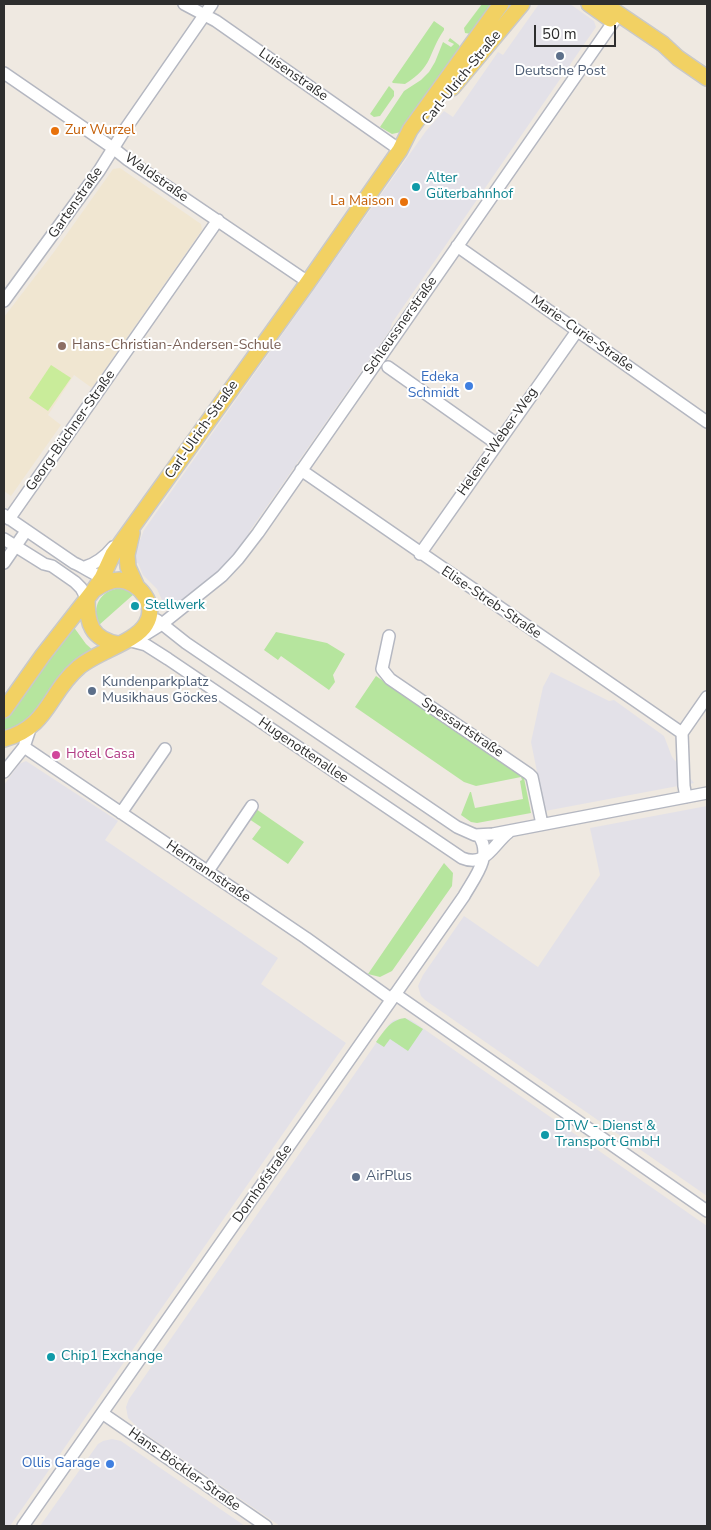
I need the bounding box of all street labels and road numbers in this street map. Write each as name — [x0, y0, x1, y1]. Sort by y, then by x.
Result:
street label: Carl-Ulrich-Straße — [419, 28, 505, 128]
street label: Luisenstraße — [255, 45, 331, 105]
street label: Waldstraße — [121, 150, 191, 206]
street label: Gartenstraße — [45, 164, 107, 242]
street label: Schleussnerstraße — [361, 274, 441, 378]
street label: Marie-Curie-Straße — [527, 292, 637, 376]
street label: Georg-Büchner-Straße — [23, 367, 119, 495]
street label: Carl-Ulrich-Straße — [162, 378, 242, 482]
street label: Helene-Weber-Weg — [454, 385, 542, 499]
street label: Elise-Streb-Straße — [438, 563, 544, 643]
street label: Spessartstraße — [418, 694, 506, 762]
street label: Hugenottenallee — [255, 715, 351, 787]
street label: Hermannstraße — [163, 838, 253, 906]
street label: Dornhofstraße — [230, 1142, 296, 1226]
street label: Hans-Böckler-Straße — [125, 1425, 243, 1515]

